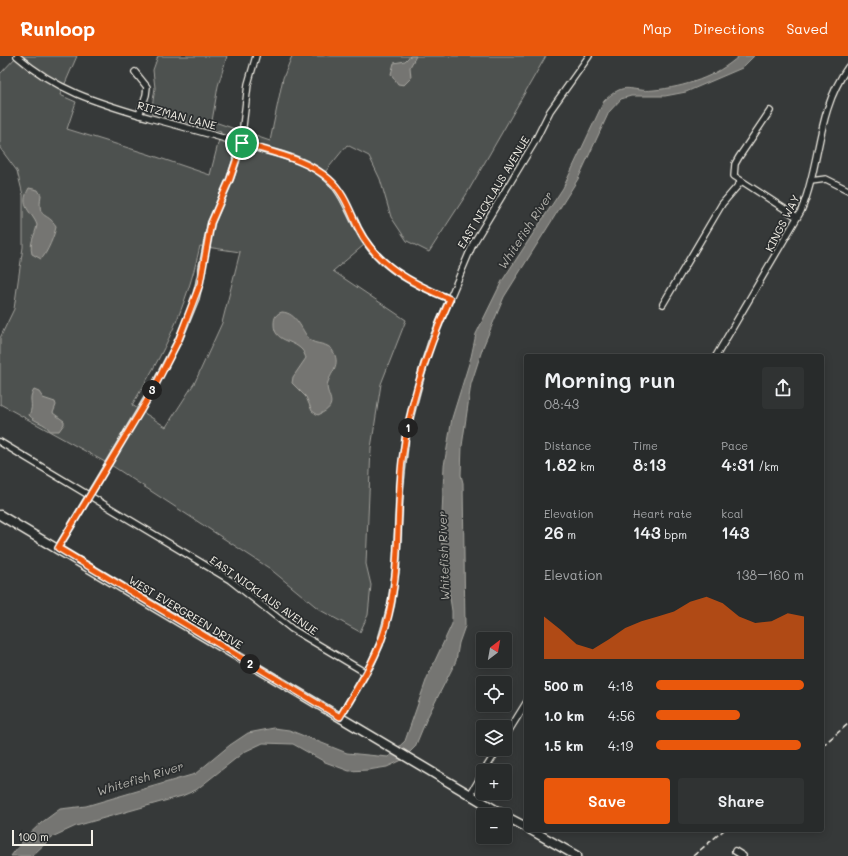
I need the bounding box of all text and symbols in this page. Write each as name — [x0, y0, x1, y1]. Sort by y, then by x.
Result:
text: Runloop — [20, 16, 95, 41]
text: Map — [643, 19, 671, 38]
text: Directions — [693, 19, 764, 38]
text: Saved — [786, 19, 828, 38]
street label: RITZMAN LANE — [136, 97, 218, 133]
pin — [225, 126, 259, 160]
icon: arrive — [231, 132, 253, 154]
street label: EAST NICKLAUS AVENUE — [453, 133, 533, 251]
water label: Whitefish River — [494, 188, 556, 272]
street label: KINGS WAY — [761, 192, 803, 254]
text: Morning run — [544, 365, 675, 394]
button: share — [762, 367, 804, 409]
pin: 3 — [142, 380, 162, 400]
text: 3 — [149, 382, 155, 397]
text: 08:43 — [544, 395, 579, 412]
pin: 1 — [398, 418, 418, 438]
text: 1 — [406, 420, 410, 435]
text: Distance — [544, 438, 591, 453]
text: Time — [633, 438, 658, 453]
text: Pace — [721, 438, 748, 453]
text: 1.82 — [544, 453, 577, 475]
text: 8:13 — [633, 453, 666, 475]
text: 4:31 — [721, 453, 755, 475]
text: km — [577, 459, 595, 474]
text: /km — [755, 459, 779, 474]
text: Elevation — [544, 506, 593, 521]
text: Heart rate — [633, 506, 692, 521]
text: kcal — [721, 506, 743, 521]
water label: Whitefish River — [433, 511, 453, 601]
text: 26 — [544, 521, 564, 543]
text: 143 — [633, 521, 661, 543]
text: 143 — [721, 521, 750, 543]
text: m — [564, 527, 576, 542]
text: bpm — [661, 527, 687, 542]
street label: EAST NICKLAUS AVENUE — [207, 552, 321, 638]
text: Elevation — [544, 566, 602, 583]
text: 138–160 m — [736, 566, 804, 583]
street label: WEST EVERGREEN DRIVE — [126, 572, 246, 652]
north arrow — [476, 632, 512, 668]
map controls — [476, 632, 512, 844]
pin: 2 — [240, 654, 260, 674]
text: 2 — [247, 656, 253, 671]
button: locate — [476, 676, 512, 712]
text: 500 m — [544, 677, 583, 694]
text: 4:18 — [608, 677, 633, 694]
text: 1.0 km — [544, 707, 584, 724]
text: 4:56 — [608, 707, 635, 724]
button: layers — [476, 720, 512, 756]
text: 1.5 km — [544, 737, 583, 754]
text: 4:19 — [608, 737, 633, 754]
water label: Whitefish River — [95, 757, 185, 799]
button: + — [476, 764, 512, 800]
button: Save — [544, 778, 670, 824]
button: Share — [678, 778, 804, 824]
button: − — [476, 808, 512, 844]
scale bar — [12, 828, 93, 847]
text: 100 m — [18, 829, 49, 844]

